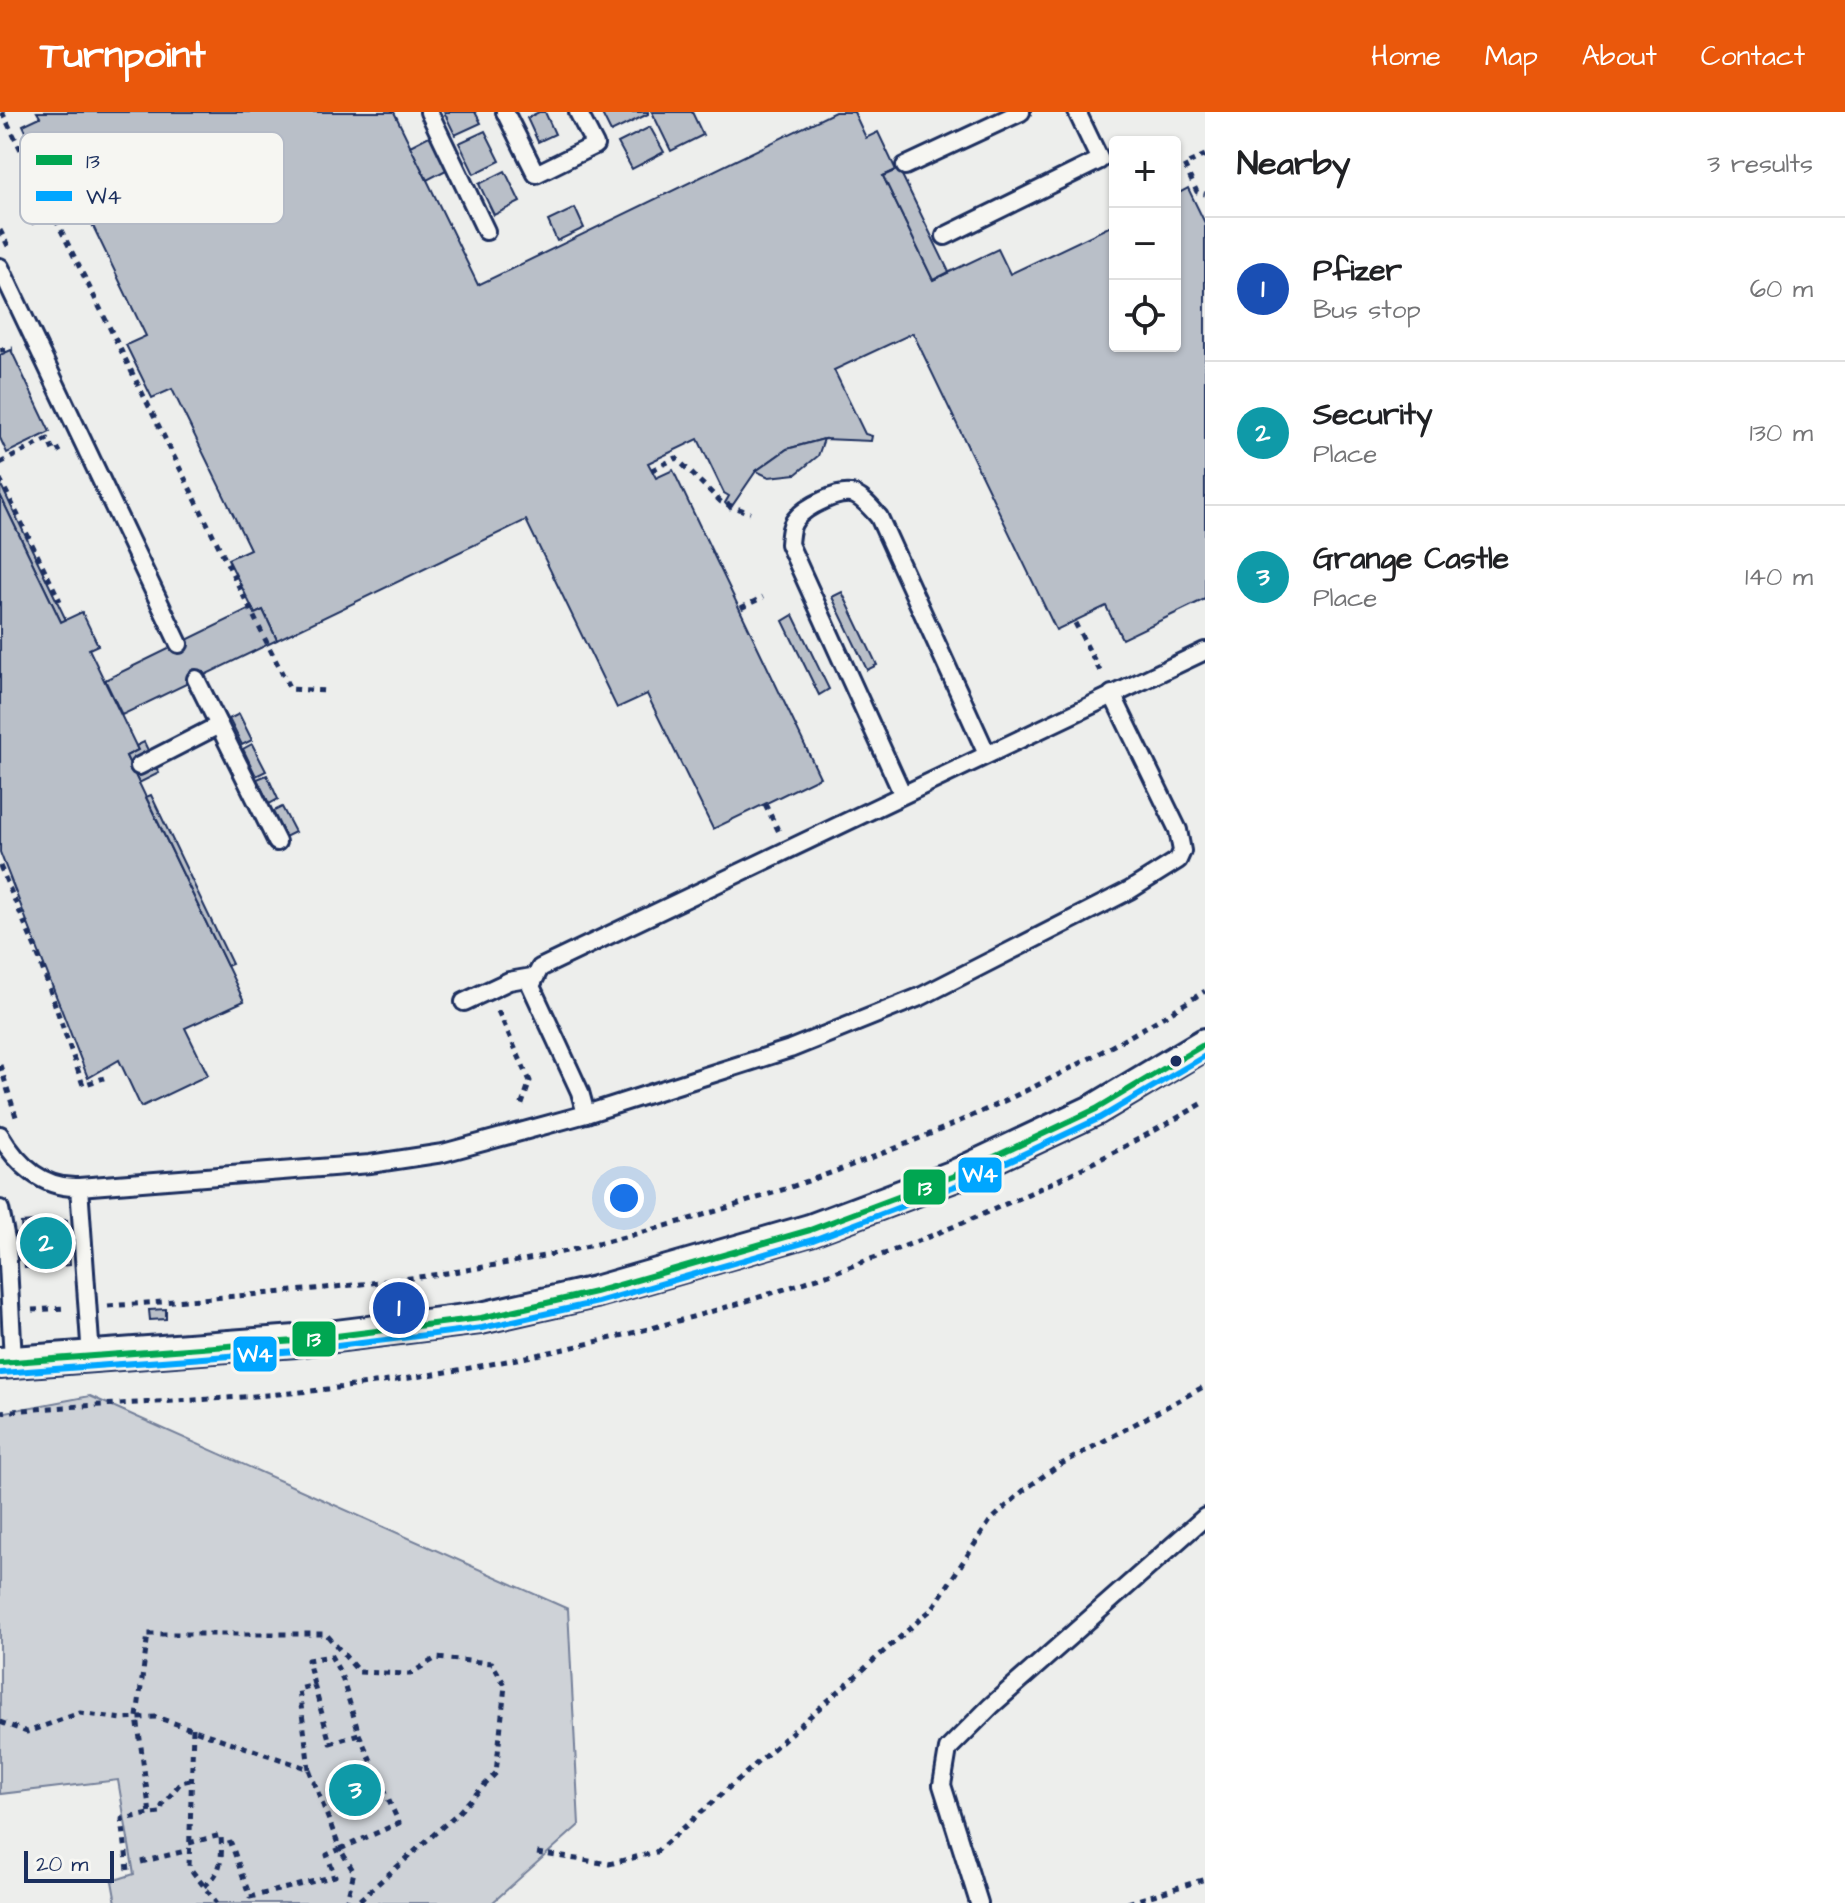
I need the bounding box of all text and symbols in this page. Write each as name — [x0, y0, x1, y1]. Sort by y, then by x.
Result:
text: Turnpoint — [40, 30, 206, 82]
text: Home — [1371, 37, 1441, 76]
text: Map — [1485, 37, 1538, 76]
text: About — [1582, 37, 1657, 76]
text: Contact — [1701, 37, 1805, 76]
legend — [20, 132, 284, 224]
map controls — [1109, 136, 1181, 352]
button: + — [1109, 136, 1181, 208]
text: Nearby — [1237, 140, 1351, 188]
text: 13 — [86, 146, 100, 177]
text: 3 results — [1707, 146, 1813, 182]
text: W4 — [86, 182, 122, 213]
button: − — [1109, 208, 1181, 280]
text: Pfizer — [1313, 250, 1402, 292]
text: 1 — [1261, 271, 1265, 307]
text: 60 m — [1750, 271, 1813, 307]
button: locate — [1109, 280, 1181, 352]
text: Bus stop — [1313, 292, 1421, 328]
text: Security — [1313, 394, 1432, 436]
text: 2 — [1256, 415, 1270, 451]
text: 130 m — [1749, 415, 1813, 451]
text: Place — [1313, 436, 1377, 472]
text: Grange Castle — [1313, 538, 1509, 580]
text: 3 — [1256, 559, 1270, 595]
text: 140 m — [1745, 559, 1813, 595]
text: Place — [1313, 580, 1377, 616]
unlabelled marker — [1168, 1053, 1184, 1069]
line badge: W4 — [957, 1156, 1003, 1194]
text: W4 — [961, 1160, 999, 1191]
line badge: 13 — [902, 1168, 947, 1206]
text: 13 — [918, 1173, 933, 1204]
your location — [604, 1178, 644, 1218]
pin: 2 — [20, 1213, 72, 1273]
pin: 1 — [373, 1278, 425, 1338]
line badge: 13 — [291, 1320, 337, 1358]
text: 13 — [307, 1324, 322, 1355]
line badge: W4 — [232, 1335, 278, 1373]
text: W4 — [236, 1340, 274, 1371]
pin: 3 — [329, 1760, 381, 1820]
scale bar — [24, 1847, 114, 1883]
text: 20 m — [36, 1849, 88, 1880]

